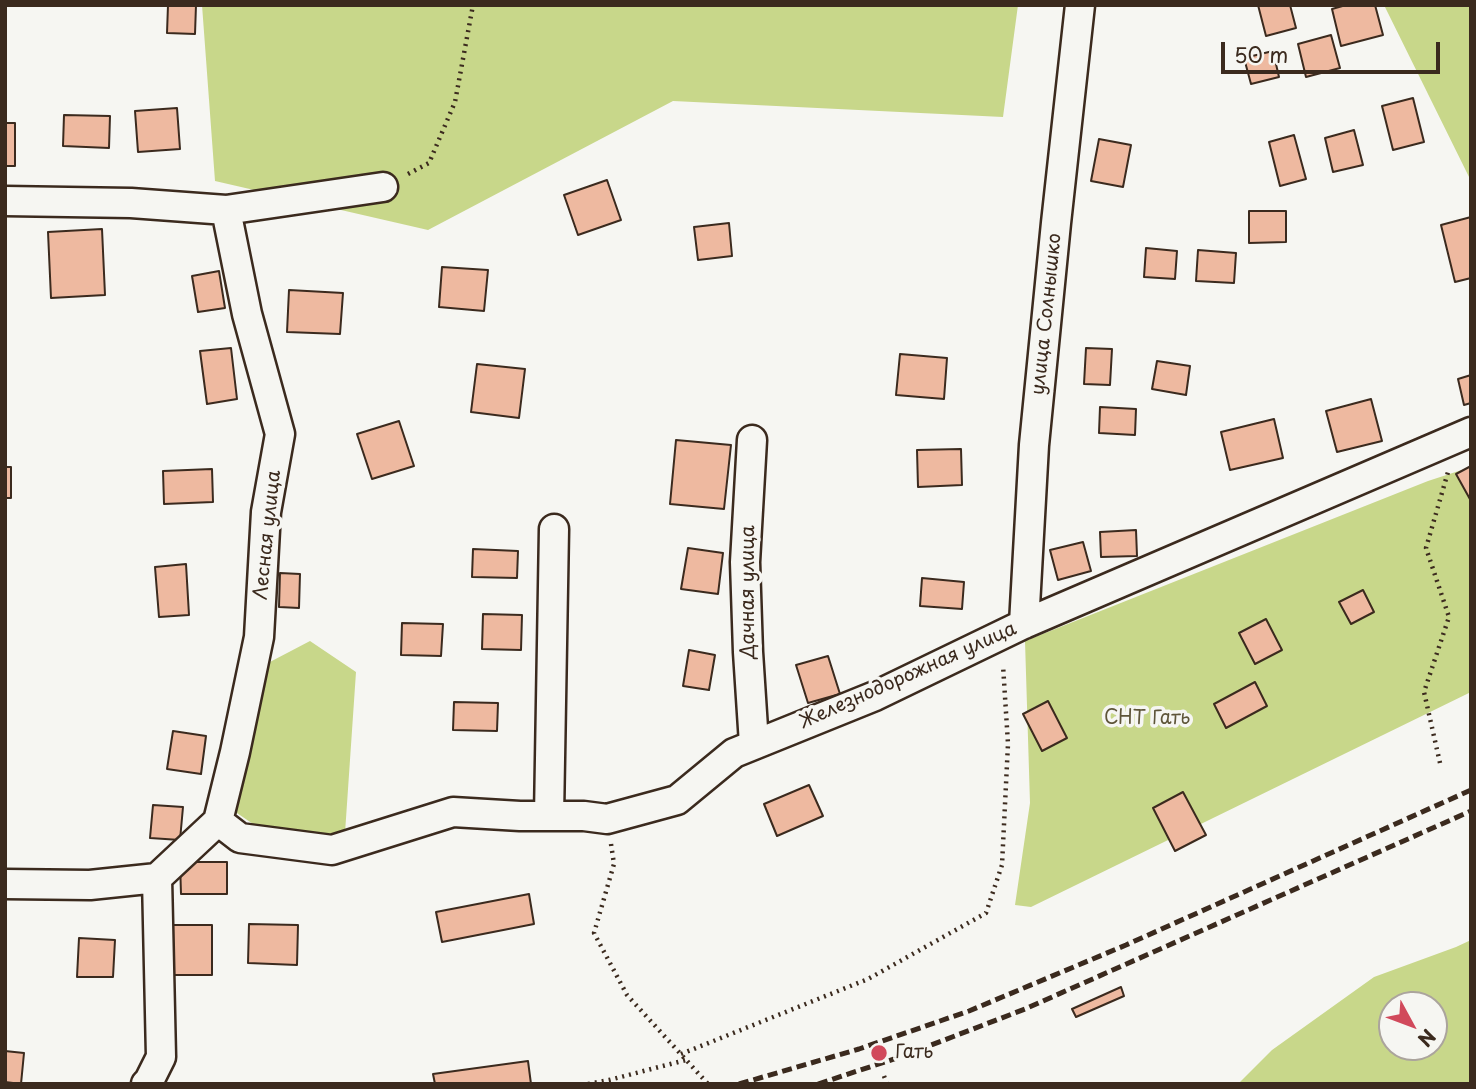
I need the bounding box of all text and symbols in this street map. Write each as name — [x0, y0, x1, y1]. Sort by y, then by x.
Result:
scale bar — [1224, 28, 1443, 72]
text: 50 m — [1234, 38, 1288, 70]
street label: улица Солнышко — [1027, 232, 1067, 396]
street label: Лесная улица — [250, 469, 286, 601]
street label: Дачная улица — [738, 525, 760, 659]
street label: Железнодорожная улица — [796, 618, 1020, 734]
park label: СНТ Гать — [1104, 708, 1190, 730]
north arrow — [1378, 991, 1448, 1061]
text: N — [1412, 1024, 1443, 1053]
place label: Гать — [895, 1042, 933, 1064]
marker: Гать — [869, 1043, 889, 1063]

